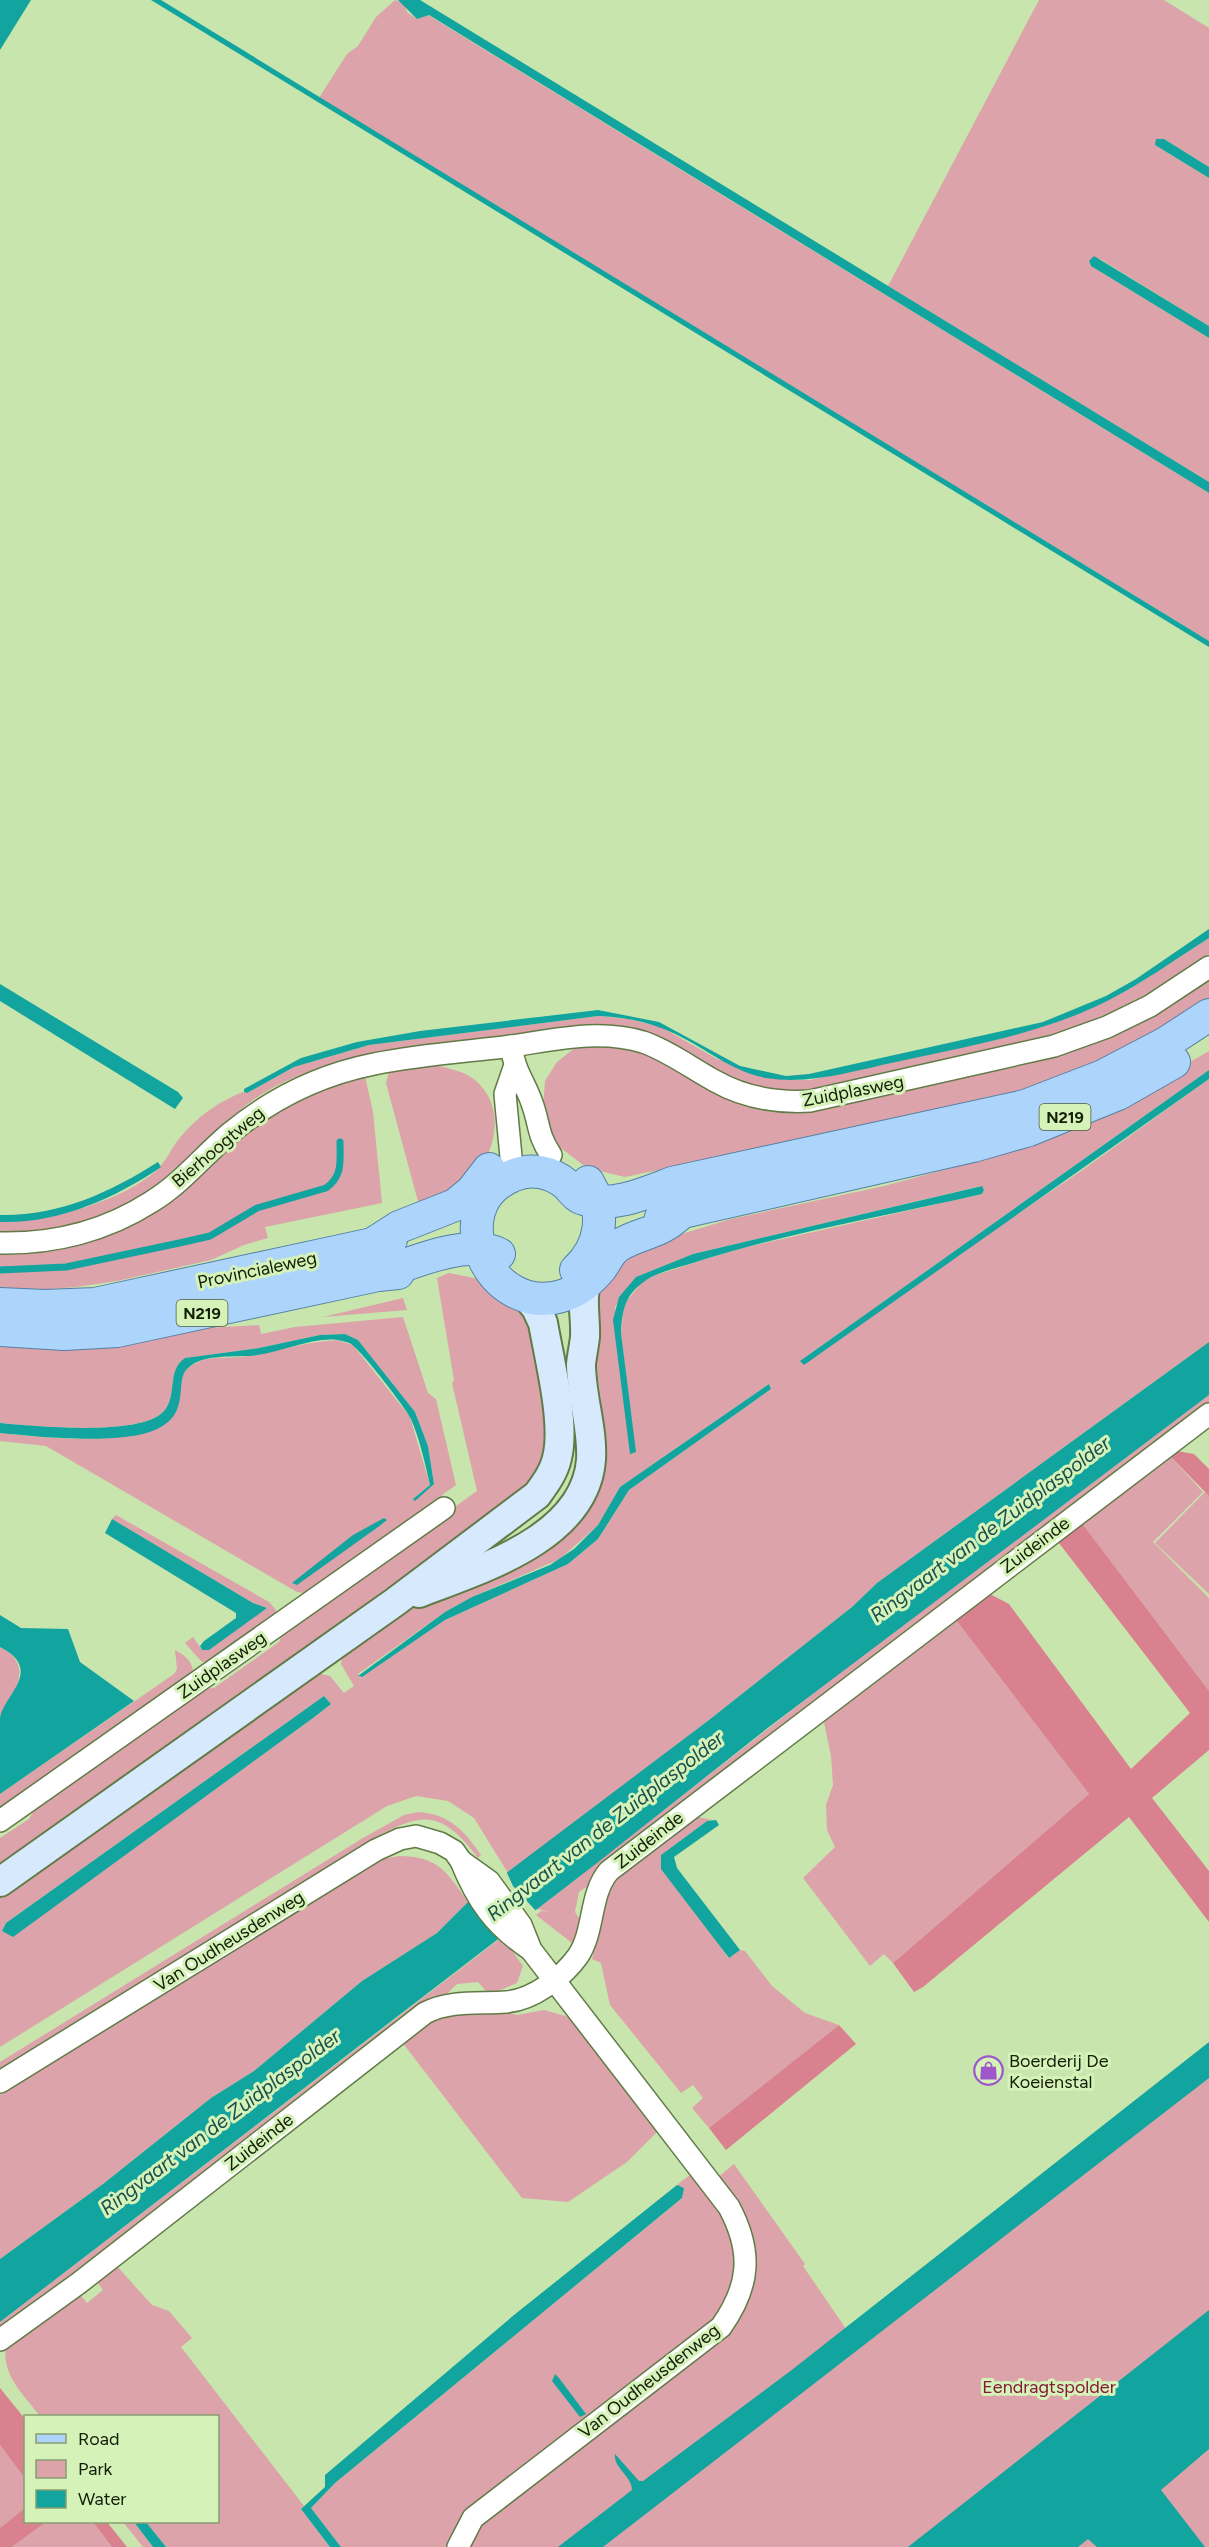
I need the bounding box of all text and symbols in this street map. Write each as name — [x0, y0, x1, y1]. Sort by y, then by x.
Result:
street label: Zuidplasweg — [800, 1070, 906, 1112]
street label: Bierhoogtweg — [167, 1102, 269, 1192]
road number: N219 — [1040, 1104, 1090, 1130]
street label: Provincialeweg — [195, 1247, 319, 1293]
road number: N219 — [176, 1300, 228, 1326]
water label: Ringvaart van de Zuidplaspolder — [865, 1430, 1116, 1627]
street label: Zuideinde — [996, 1512, 1074, 1578]
street label: Zuidplasweg — [174, 1627, 270, 1703]
water label: Ringvaart van de Zuidplaspolder — [482, 1725, 729, 1926]
street label: Zuideinde — [610, 1806, 688, 1874]
street label: Van Oudheusdenweg — [150, 1886, 308, 1996]
water label: Ringvaart van de Zuidplaspolder — [95, 2023, 346, 2220]
place label: Boerderij De Koeienstal — [1009, 2050, 1109, 2093]
shop icon: Boerderij De Koeienstal — [972, 2055, 1004, 2087]
street label: Zuideinde — [220, 2108, 298, 2176]
street label: Van Oudheusdenweg — [574, 2319, 724, 2443]
park label: Eendragtspolder — [982, 2376, 1116, 2398]
legend — [24, 2415, 219, 2523]
text: Road — [78, 2428, 119, 2450]
text: Park — [78, 2458, 113, 2480]
text: Water — [78, 2488, 126, 2510]

